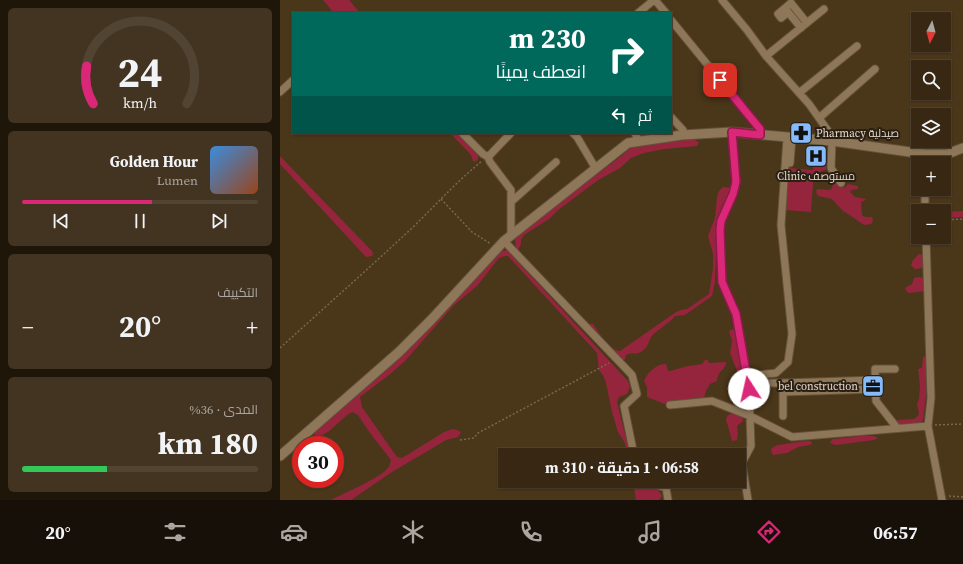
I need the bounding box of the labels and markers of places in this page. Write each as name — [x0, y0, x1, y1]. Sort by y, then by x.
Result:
pin — [703, 63, 737, 97]
pharmacy icon: Pharmacy صيدلية — [788, 120, 814, 146]
place label: Pharmacy صيدلية — [816, 126, 899, 141]
hospital icon: Clinic مستوصف — [803, 143, 829, 169]
place label: Clinic مستوصف — [777, 169, 855, 184]
office icon: bel construction — [860, 373, 886, 399]
place label: bel construction — [778, 379, 858, 394]

